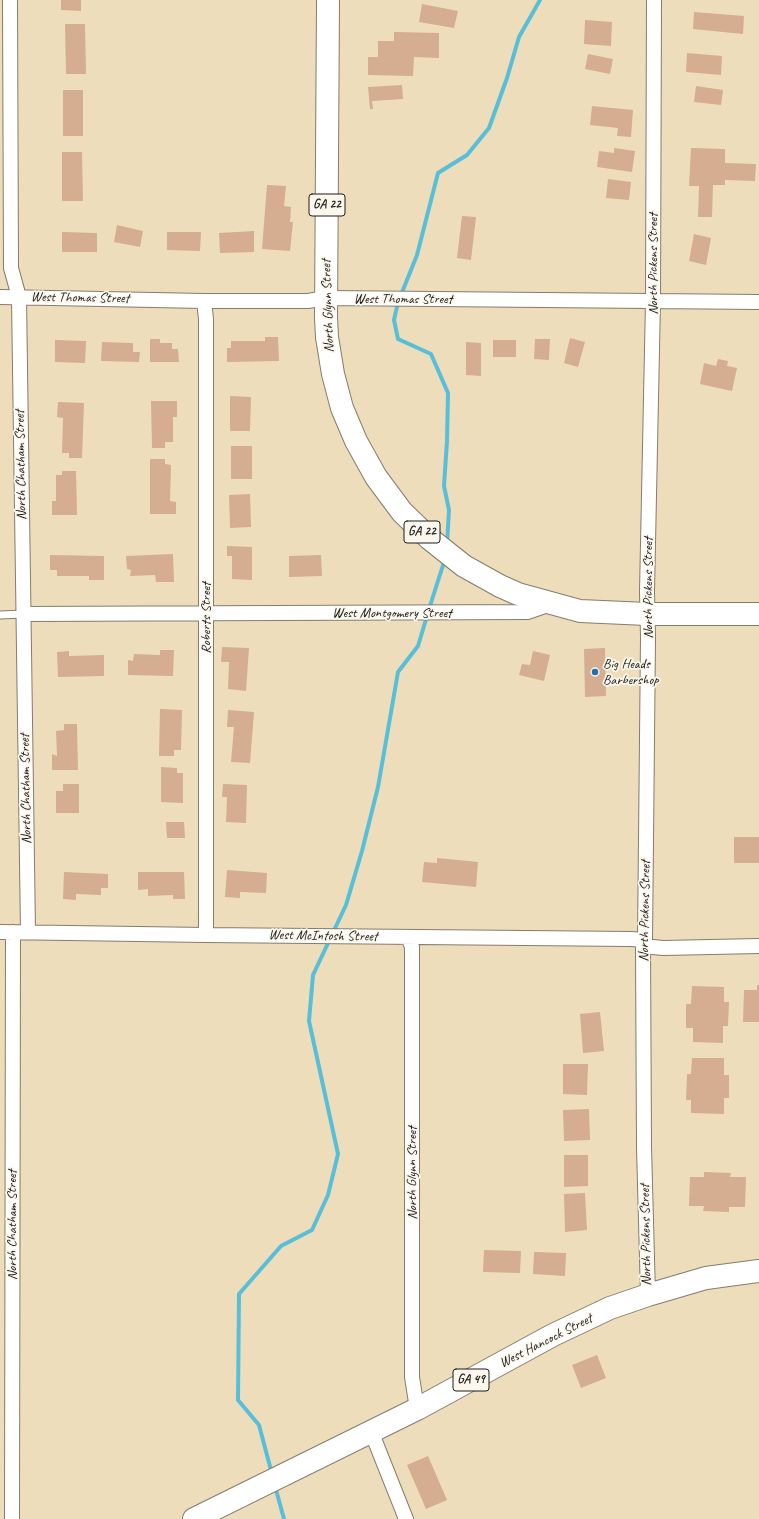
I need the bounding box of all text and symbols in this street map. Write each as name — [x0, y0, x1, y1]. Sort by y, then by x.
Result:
road number: GA 22 — [309, 194, 345, 216]
street label: North Pickens Street — [645, 213, 661, 315]
street label: North Glynn Street — [318, 259, 338, 353]
street label: West Thomas Street — [31, 289, 129, 307]
street label: West Thomas Street — [354, 291, 452, 307]
street label: North Chatham Street — [12, 410, 30, 520]
road number: GA 22 — [404, 521, 440, 543]
street label: North Pickens Street — [640, 537, 656, 639]
street label: Roberts Street — [198, 582, 214, 654]
street label: West Montgomery Street — [332, 605, 452, 621]
place label: Big Heads Barbershop — [603, 656, 658, 688]
marker: Big Heads Barbershop — [590, 667, 600, 677]
street label: North Chatham Street — [17, 734, 35, 844]
street label: North Pickens Street — [636, 860, 654, 962]
street label: West McIntosh Street — [268, 927, 378, 945]
street label: North Glynn Street — [404, 1126, 420, 1220]
street label: North Chatham Street — [4, 1170, 20, 1280]
street label: North Pickens Street — [637, 1184, 655, 1286]
street label: West Hancock Street — [497, 1310, 595, 1372]
road number: GA 49 — [453, 1369, 489, 1391]

